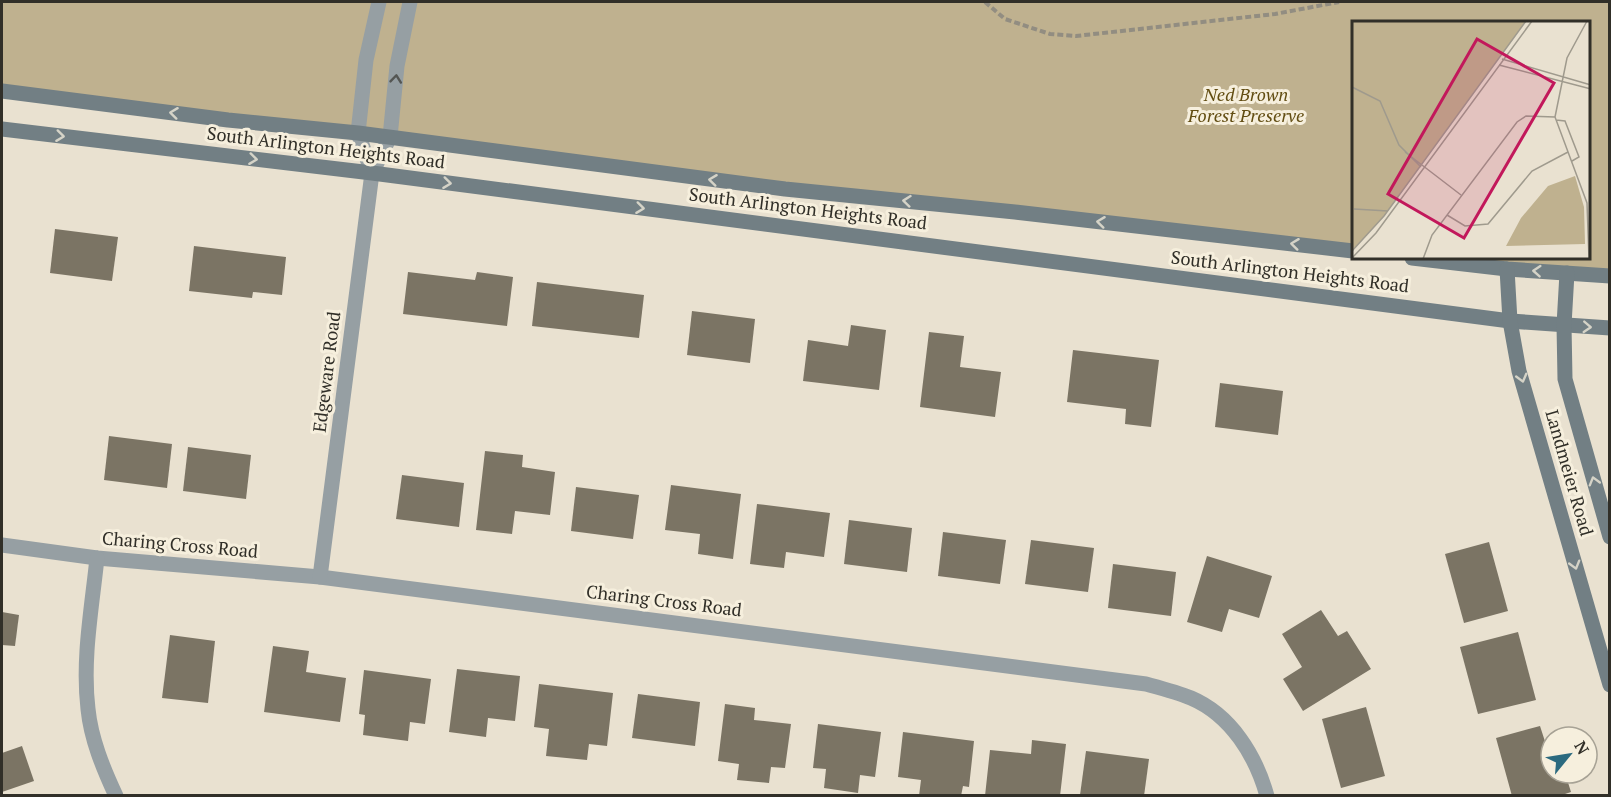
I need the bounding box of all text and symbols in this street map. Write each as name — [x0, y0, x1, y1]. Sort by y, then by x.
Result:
inset map — [1352, 21, 1590, 260]
one-way arrow — [389, 74, 402, 83]
park label: Ned Brown Forest Preserve — [1187, 82, 1304, 127]
one-way arrow — [170, 108, 179, 120]
street label: South Arlington Heights Road — [206, 120, 447, 174]
one-way arrow — [55, 129, 64, 142]
one-way arrow — [249, 152, 258, 165]
one-way arrow — [709, 174, 718, 186]
one-way arrow — [442, 176, 451, 188]
street label: South Arlington Heights Road — [688, 181, 929, 235]
one-way arrow — [903, 195, 912, 208]
one-way arrow — [636, 201, 645, 213]
one-way arrow — [1097, 216, 1106, 229]
one-way arrow — [1290, 238, 1299, 251]
street label: South Arlington Heights Road — [1170, 244, 1411, 298]
one-way arrow — [1533, 265, 1542, 278]
street label: Edgeware Road — [307, 310, 345, 434]
one-way arrow — [1582, 320, 1591, 333]
one-way arrow — [1514, 373, 1527, 383]
street label: Landmeier Road — [1540, 407, 1599, 539]
one-way arrow — [1589, 476, 1601, 487]
street label: Charing Cross Road — [101, 525, 259, 563]
one-way arrow — [1568, 559, 1580, 570]
street label: Charing Cross Road — [585, 579, 743, 621]
north arrow — [1539, 725, 1599, 785]
text: N — [1569, 737, 1595, 758]

